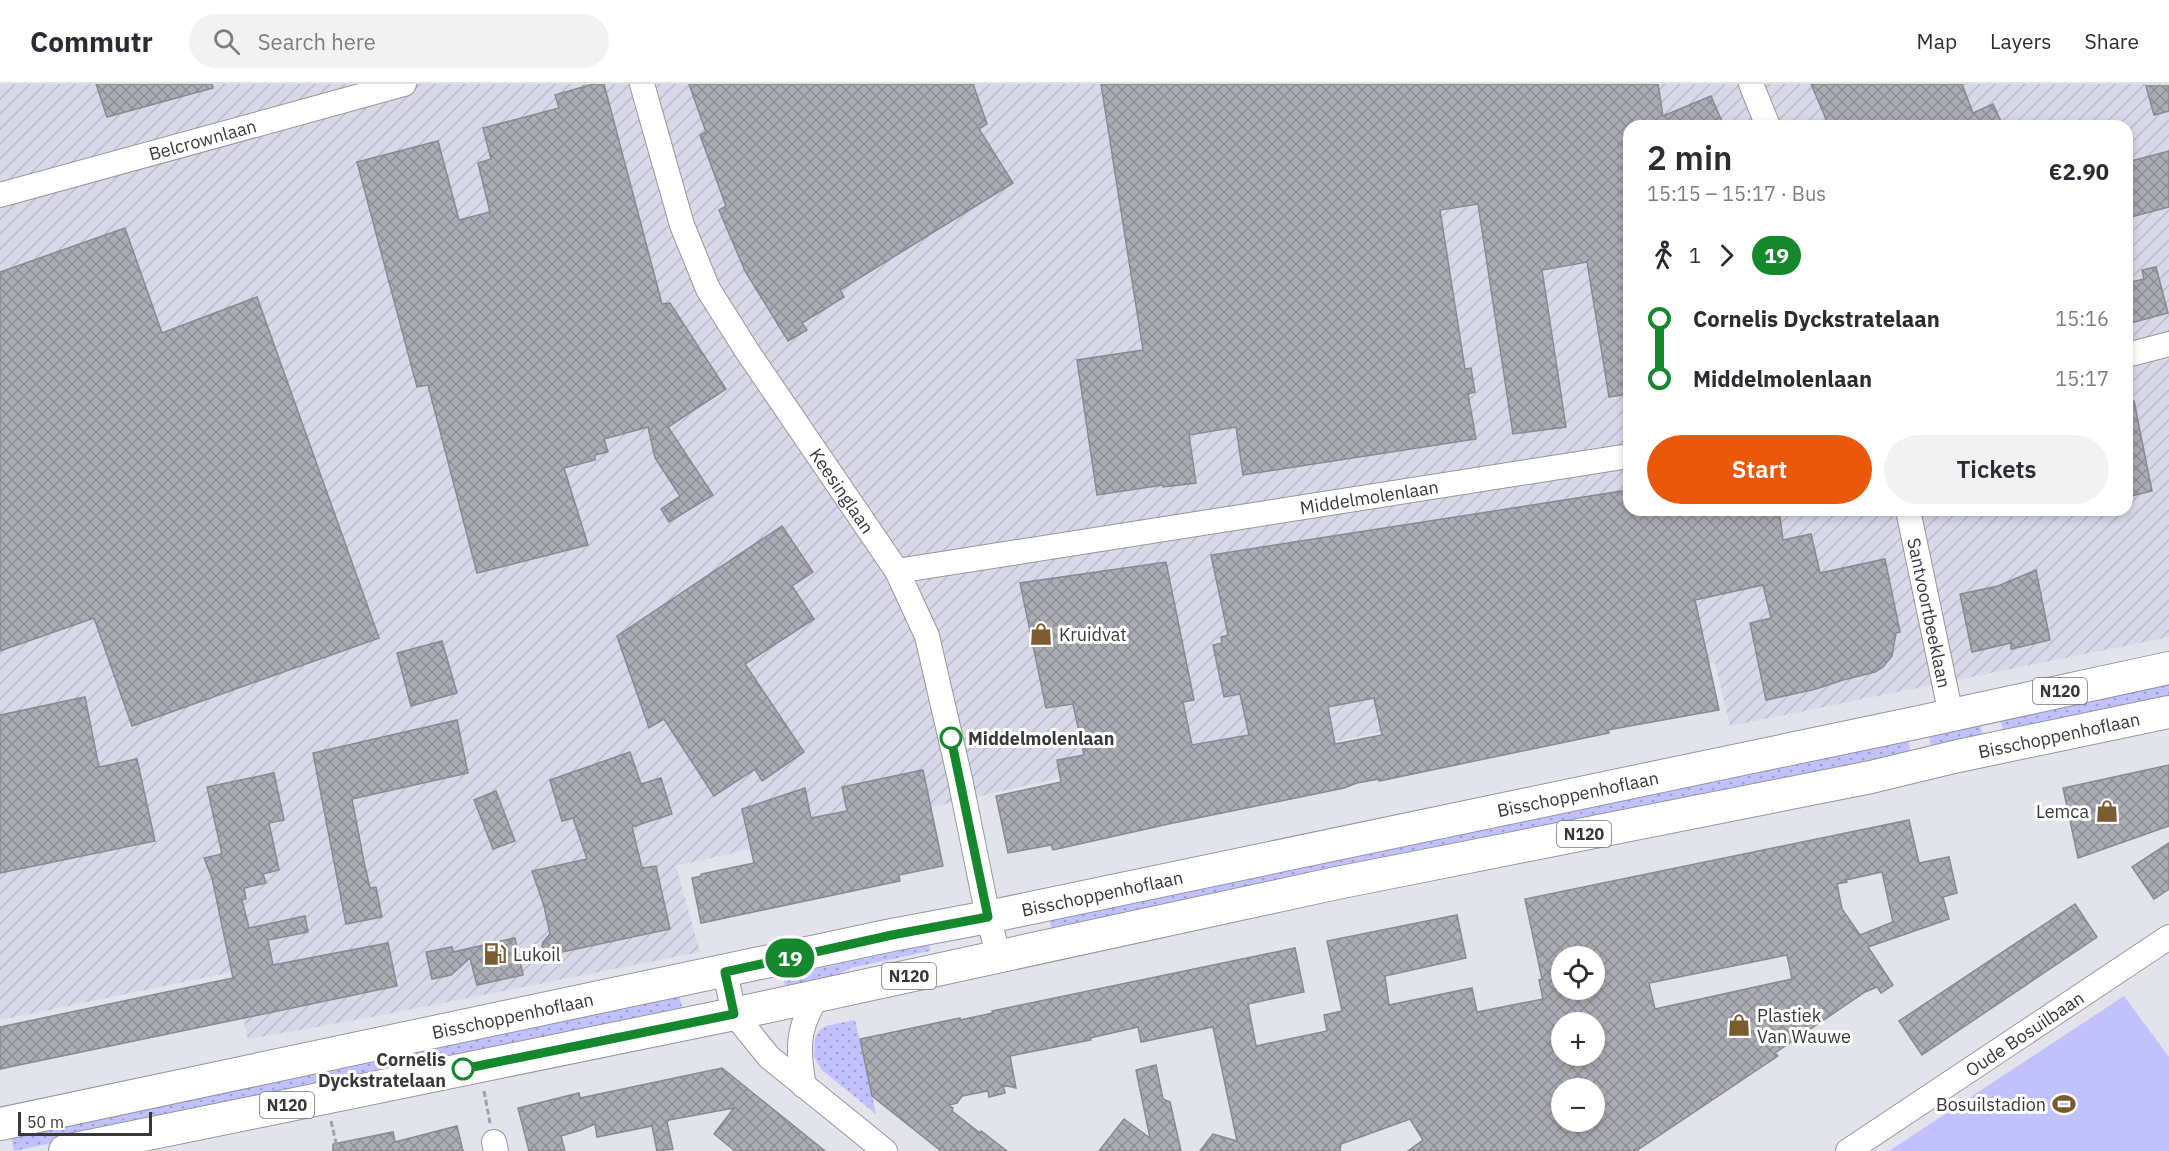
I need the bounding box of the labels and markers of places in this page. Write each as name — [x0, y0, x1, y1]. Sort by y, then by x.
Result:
shop icon: Kruidvat — [1028, 621, 1054, 647]
place label: Kruidvat — [1059, 623, 1127, 646]
marker: Middelmolenlaan — [940, 727, 962, 749]
place label: Middelmolenlaan — [968, 727, 1115, 750]
shop icon: Lemca — [2094, 798, 2120, 824]
place label: Lemca — [2036, 800, 2089, 823]
fuel station icon: Lukoil — [482, 941, 508, 967]
place label: Lukoil — [513, 943, 561, 966]
place label: Plastiek Van Wauwe — [1757, 1004, 1851, 1048]
shop icon: Plastiek Van Wauwe — [1726, 1012, 1752, 1038]
place label: Cornelis Dyckstratelaan — [318, 1048, 446, 1092]
marker: Cornelis Dyckstratelaan — [452, 1058, 474, 1080]
sports icon: Bosuilstadion — [2051, 1091, 2077, 1117]
place label: Bosuilstadion — [1936, 1093, 2046, 1116]

